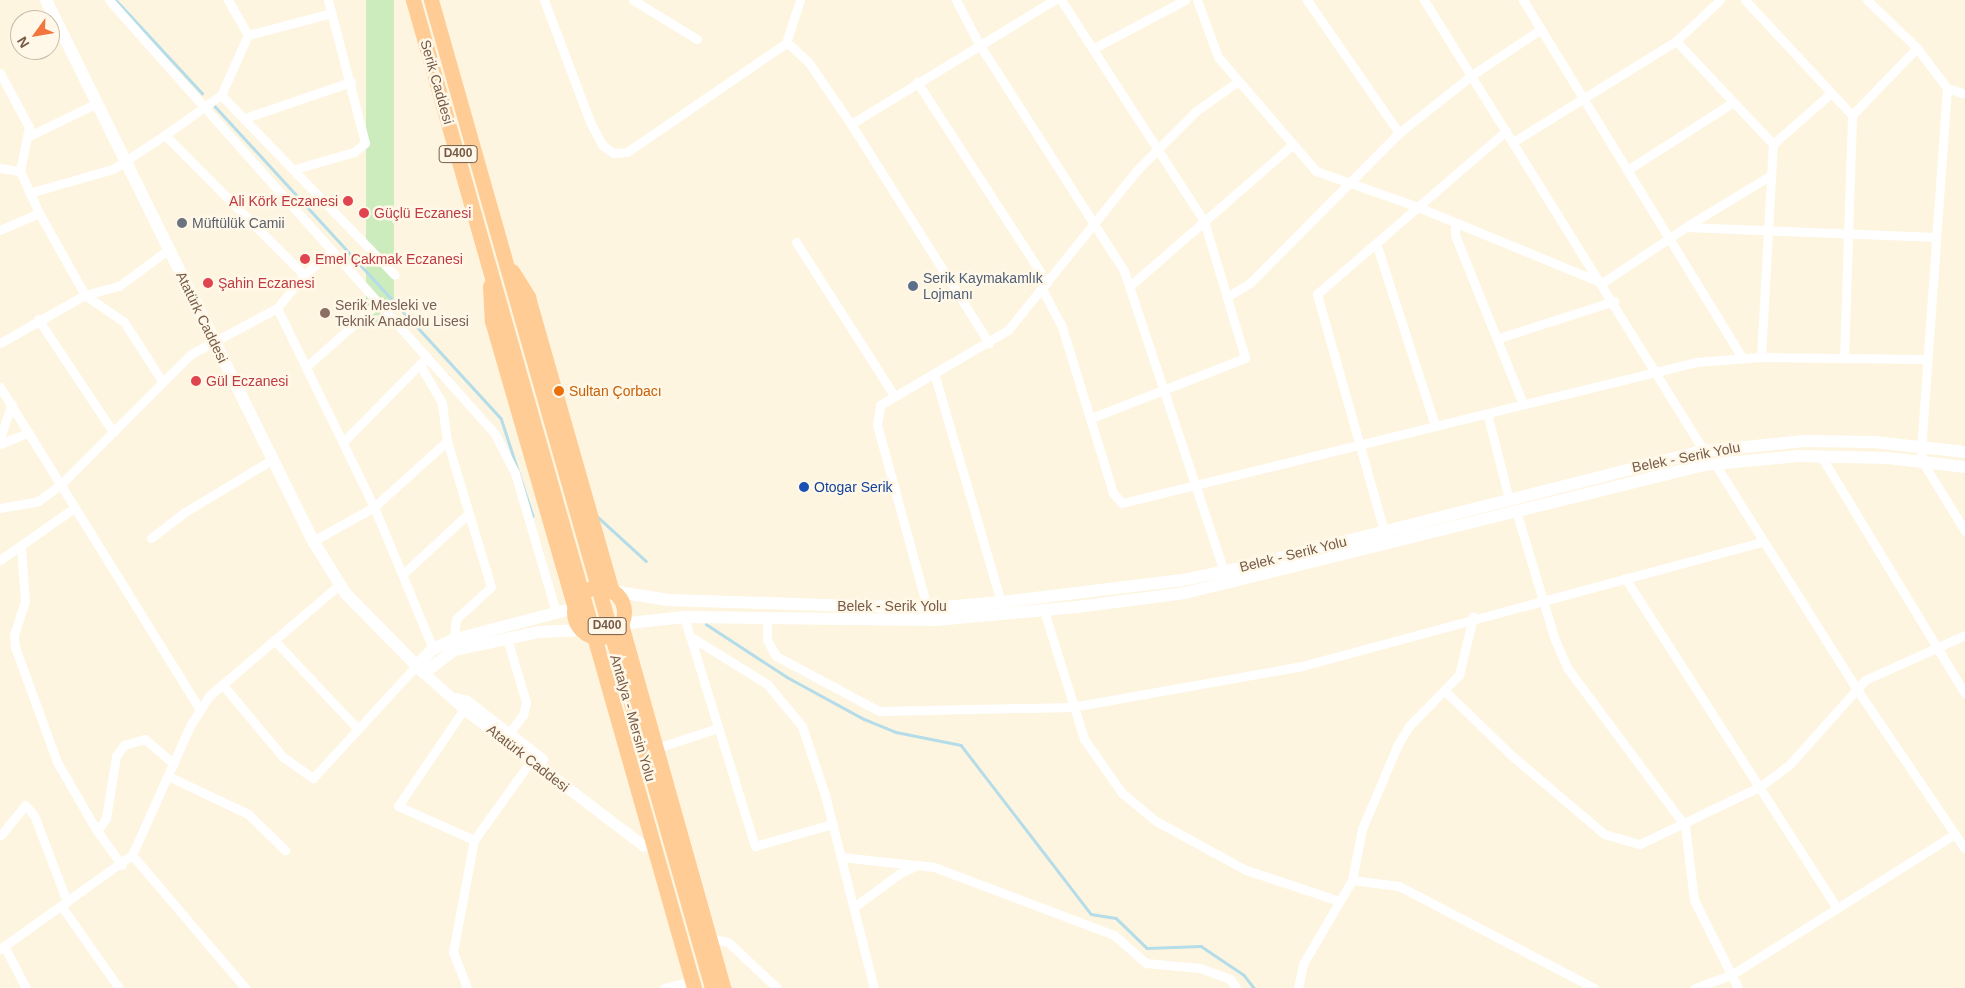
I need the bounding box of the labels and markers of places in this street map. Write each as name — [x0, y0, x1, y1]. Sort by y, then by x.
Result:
place label: Ali Körk Eczanesi — [229, 193, 338, 209]
marker: Ali Körk Eczanesi — [342, 195, 354, 207]
place label: Güçlü Eczanesi — [374, 205, 471, 221]
marker: Güçlü Eczanesi — [358, 207, 370, 219]
place label: Müftülük Camii — [192, 215, 285, 231]
marker: Müftülük Camii — [176, 217, 188, 229]
place label: Emel Çakmak Eczanesi — [315, 251, 463, 267]
marker: Emel Çakmak Eczanesi — [299, 253, 311, 265]
place label: Serik Kaymakamlık Lojmanı — [923, 270, 1043, 302]
place label: Şahin Eczanesi — [218, 275, 315, 291]
marker: Şahin Eczanesi — [202, 277, 214, 289]
marker: Serik Kaymakamlık Lojmanı — [907, 280, 919, 292]
place label: Serik Mesleki ve Teknik Anadolu Lisesi — [335, 297, 470, 330]
marker: Serik Mesleki ve Teknik Anadolu Lisesi — [319, 307, 331, 319]
place label: Gül Eczanesi — [206, 373, 288, 389]
marker: Gül Eczanesi — [190, 375, 202, 387]
place label: Sultan Çorbacı — [569, 383, 662, 399]
marker: Sultan Çorbacı — [553, 385, 565, 397]
place label: Otogar Serik — [814, 479, 893, 495]
marker: Otogar Serik — [798, 481, 810, 493]

